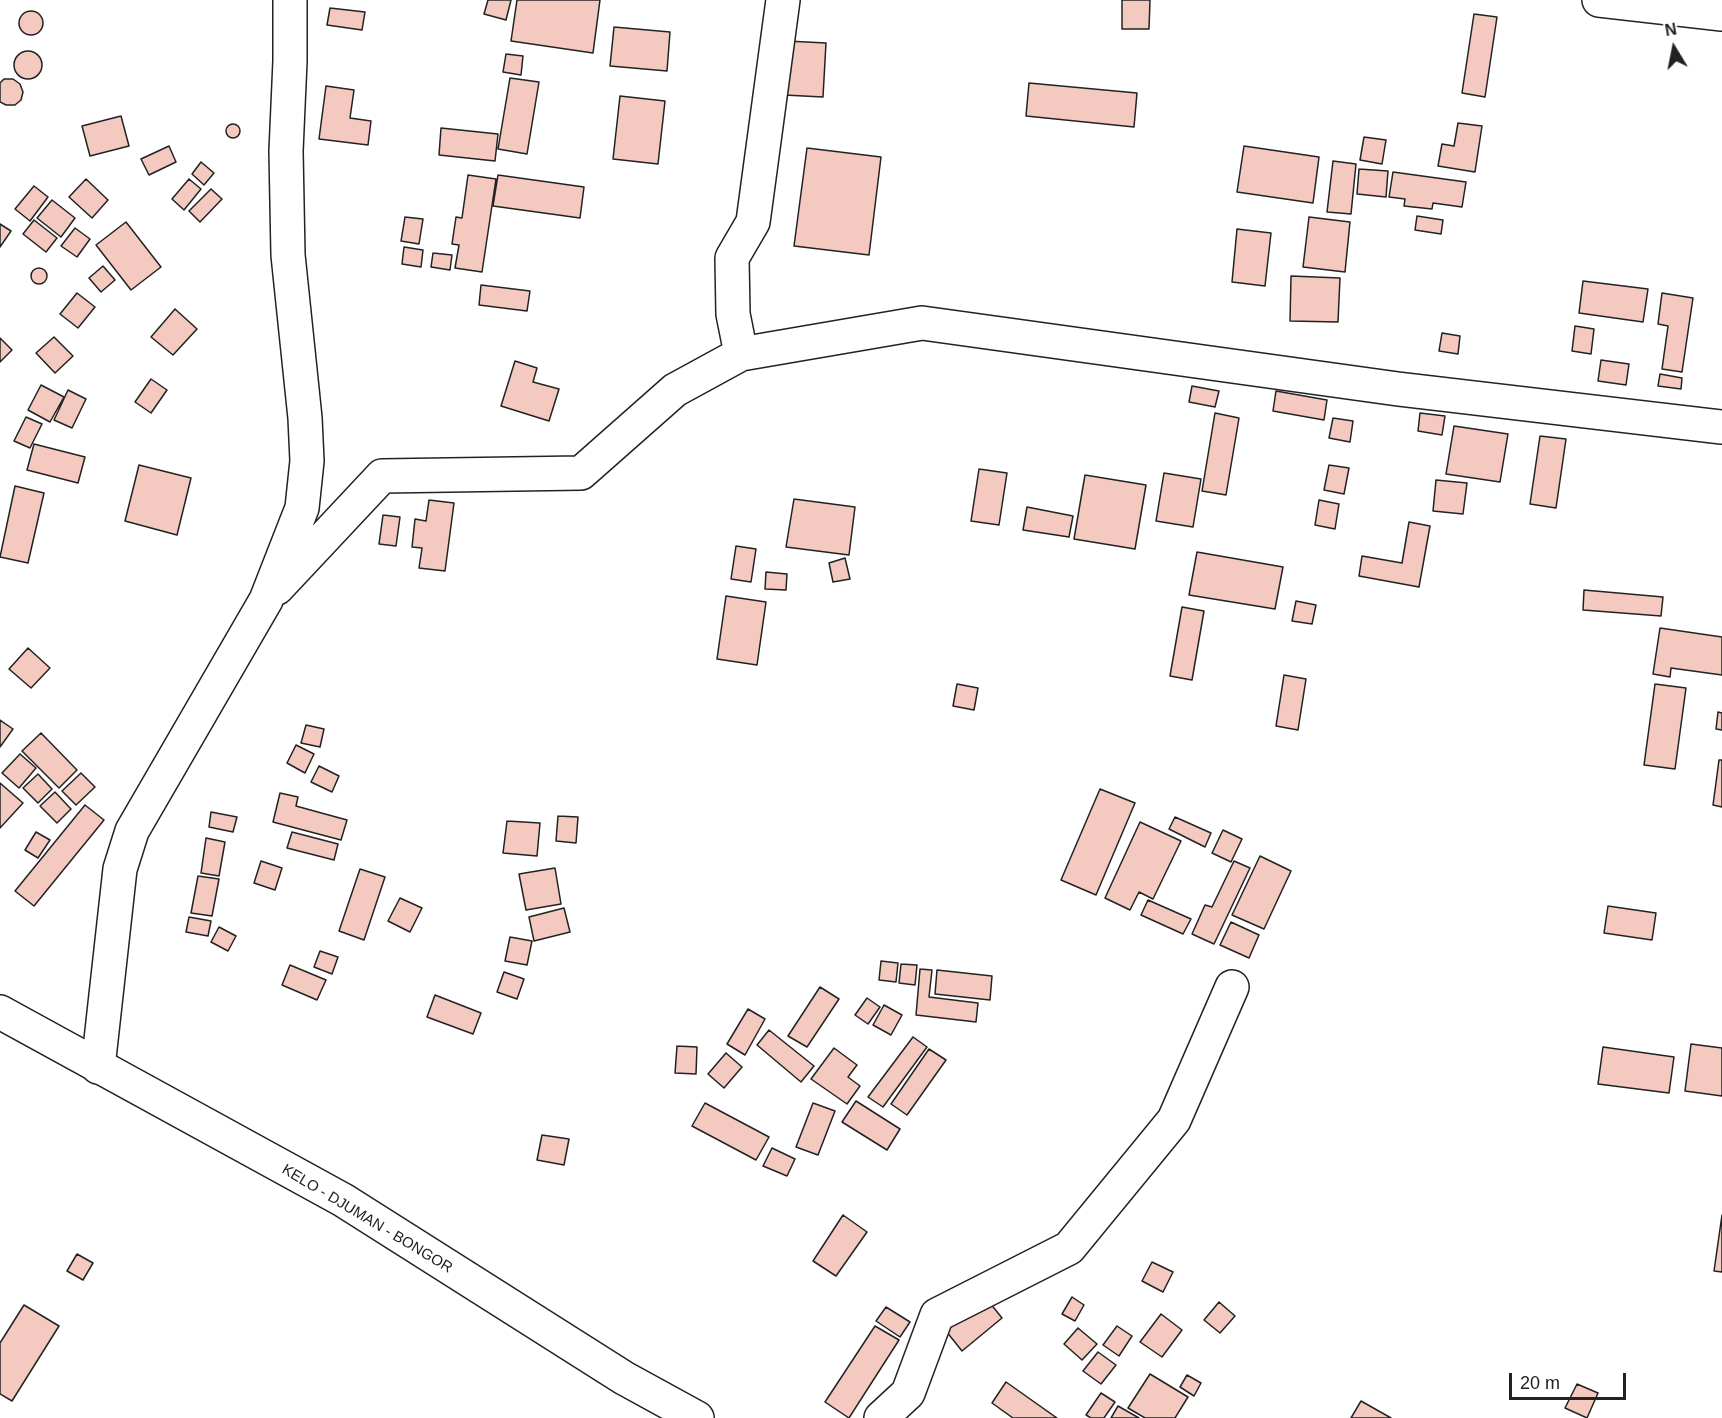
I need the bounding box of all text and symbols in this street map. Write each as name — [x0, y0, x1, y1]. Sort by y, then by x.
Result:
north arrow — [1644, 18, 1704, 78]
text: N — [1664, 20, 1678, 39]
street label: KELO - DJUMAN - BONGOR — [278, 1161, 456, 1277]
scale bar — [1512, 1361, 1629, 1399]
text: 20 m — [1520, 1373, 1560, 1393]

